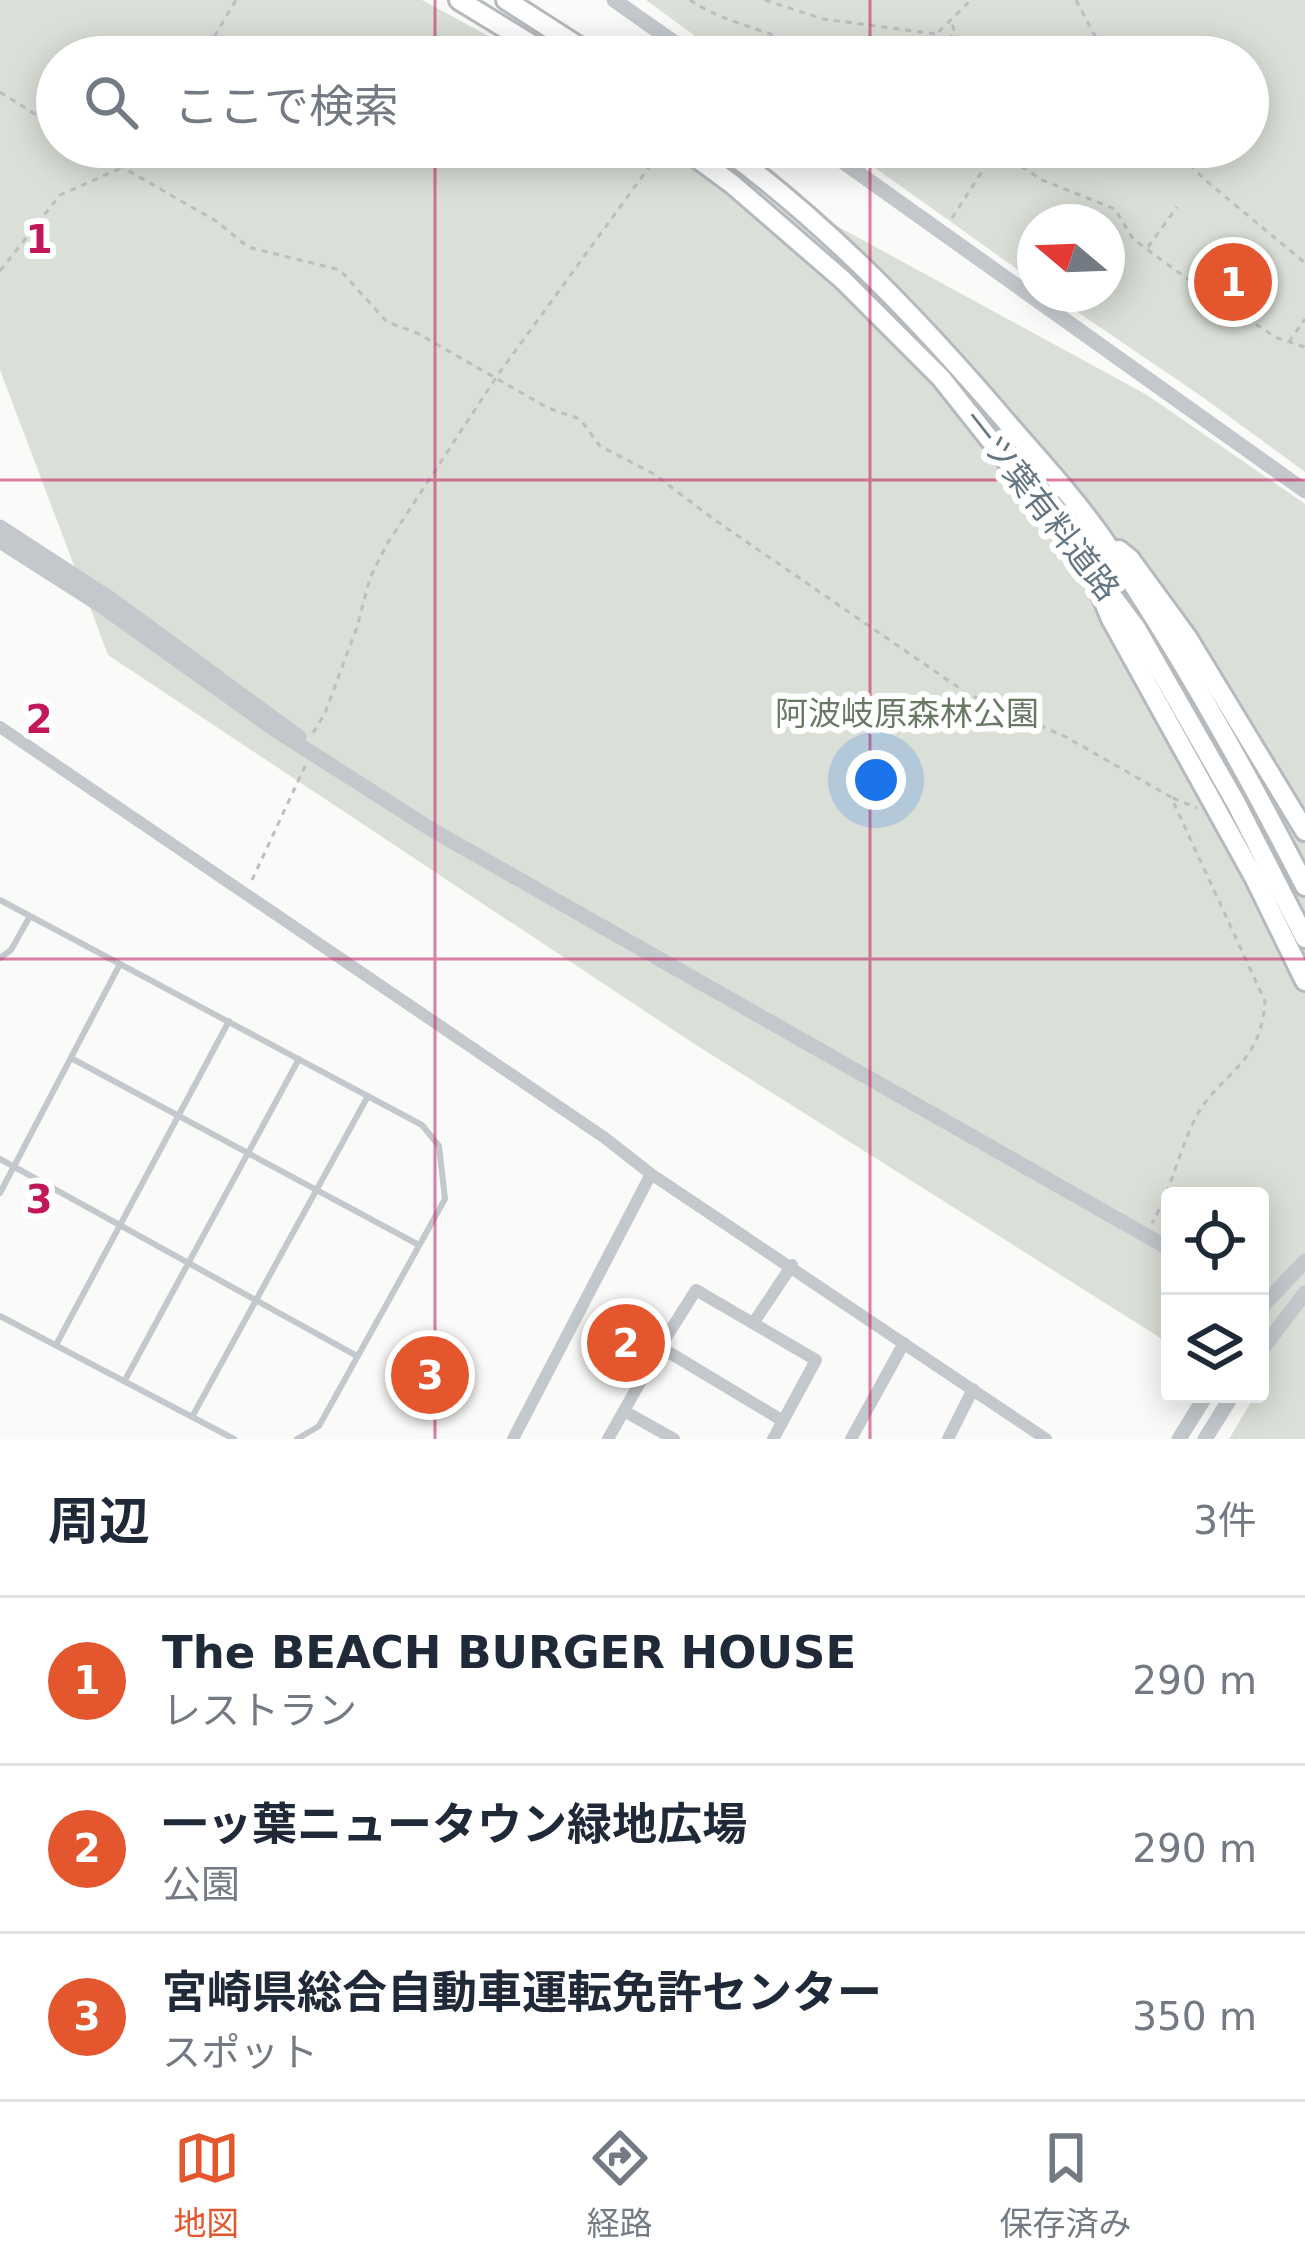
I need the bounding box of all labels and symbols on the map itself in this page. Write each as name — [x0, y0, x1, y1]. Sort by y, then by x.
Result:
north arrow — [1017, 204, 1125, 312]
text: 1 — [25, 217, 53, 262]
pin: 1 — [1194, 237, 1272, 327]
street label: 一ツ葉有料道路 — [955, 402, 1127, 608]
park label: 阿波岐原森林公園 — [775, 694, 1039, 733]
text: 2 — [25, 697, 53, 742]
your location — [846, 750, 906, 810]
text: 3 — [25, 1177, 53, 1222]
pin: 2 — [587, 1298, 665, 1388]
pin: 3 — [391, 1330, 469, 1420]

